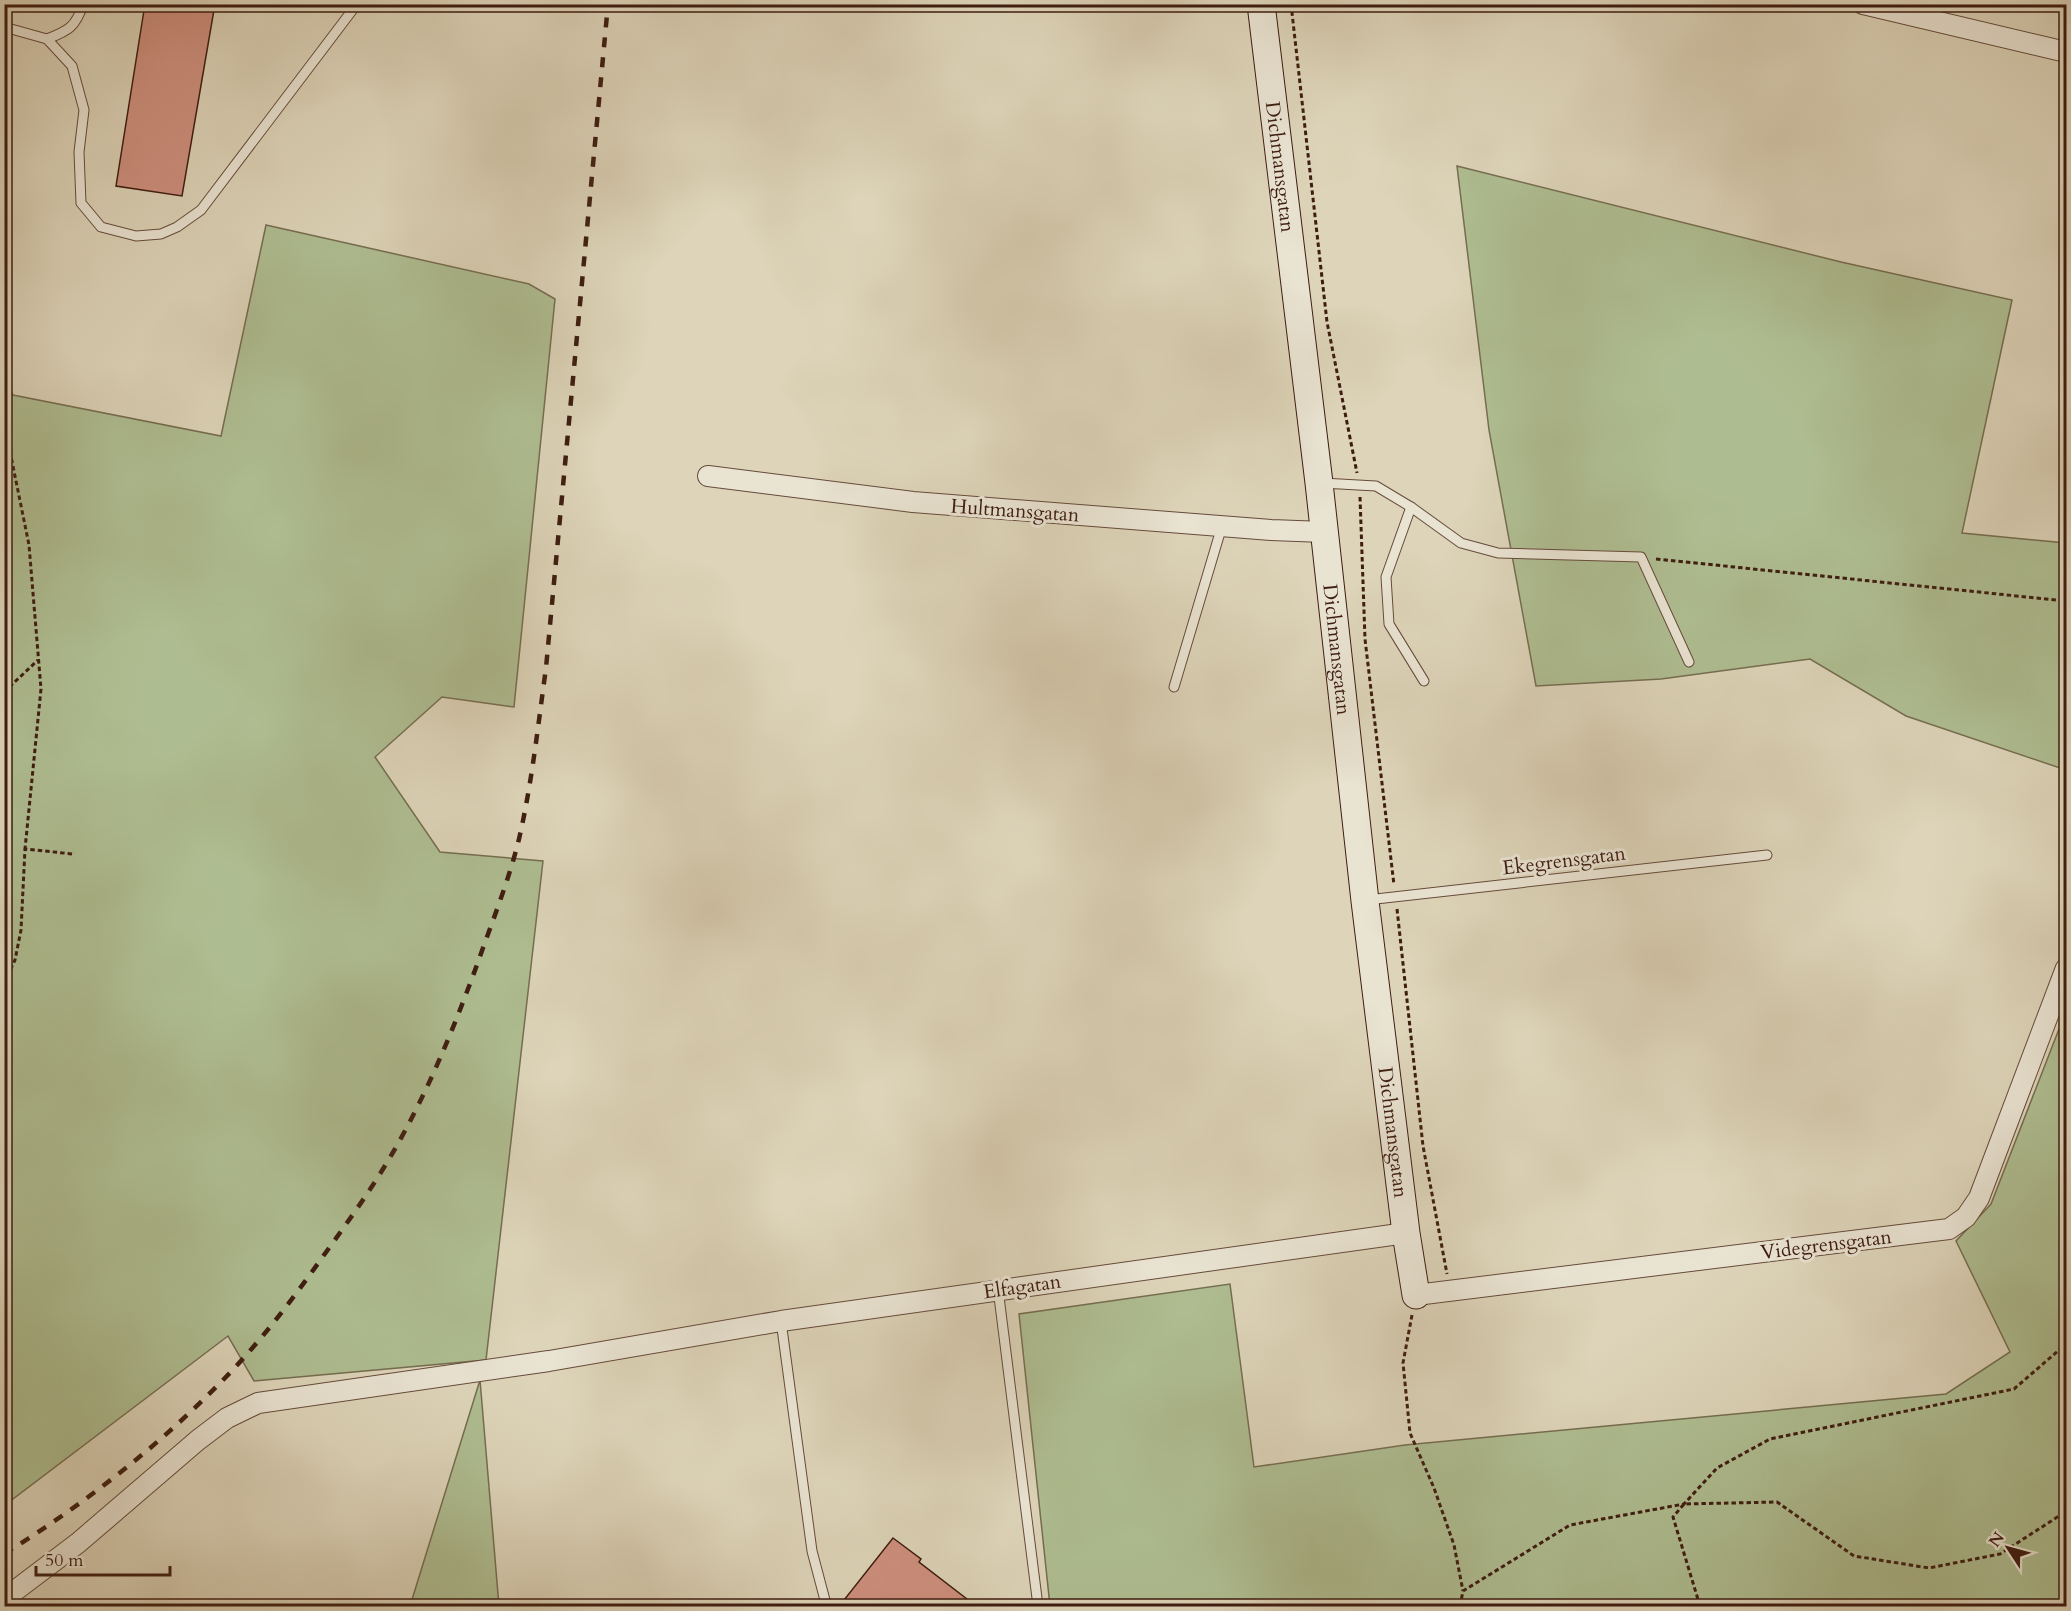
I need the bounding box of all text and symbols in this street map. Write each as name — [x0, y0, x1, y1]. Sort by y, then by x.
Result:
street label: Dichmansgatan — [1259, 100, 1302, 235]
street label: Hultmansgatan — [950, 493, 1081, 529]
street label: Dichmansgatan — [1316, 583, 1358, 717]
street label: Ekegrensgatan — [1501, 839, 1628, 881]
street label: Dichmansgatan — [1372, 1065, 1415, 1200]
street label: Videgrensgatan — [1759, 1223, 1894, 1266]
street label: Elfagatan — [981, 1268, 1063, 1305]
north arrow — [1978, 1518, 2038, 1578]
text: N — [1984, 1528, 2010, 1552]
scale bar — [36, 1539, 170, 1577]
text: 50 m — [45, 1548, 84, 1573]

